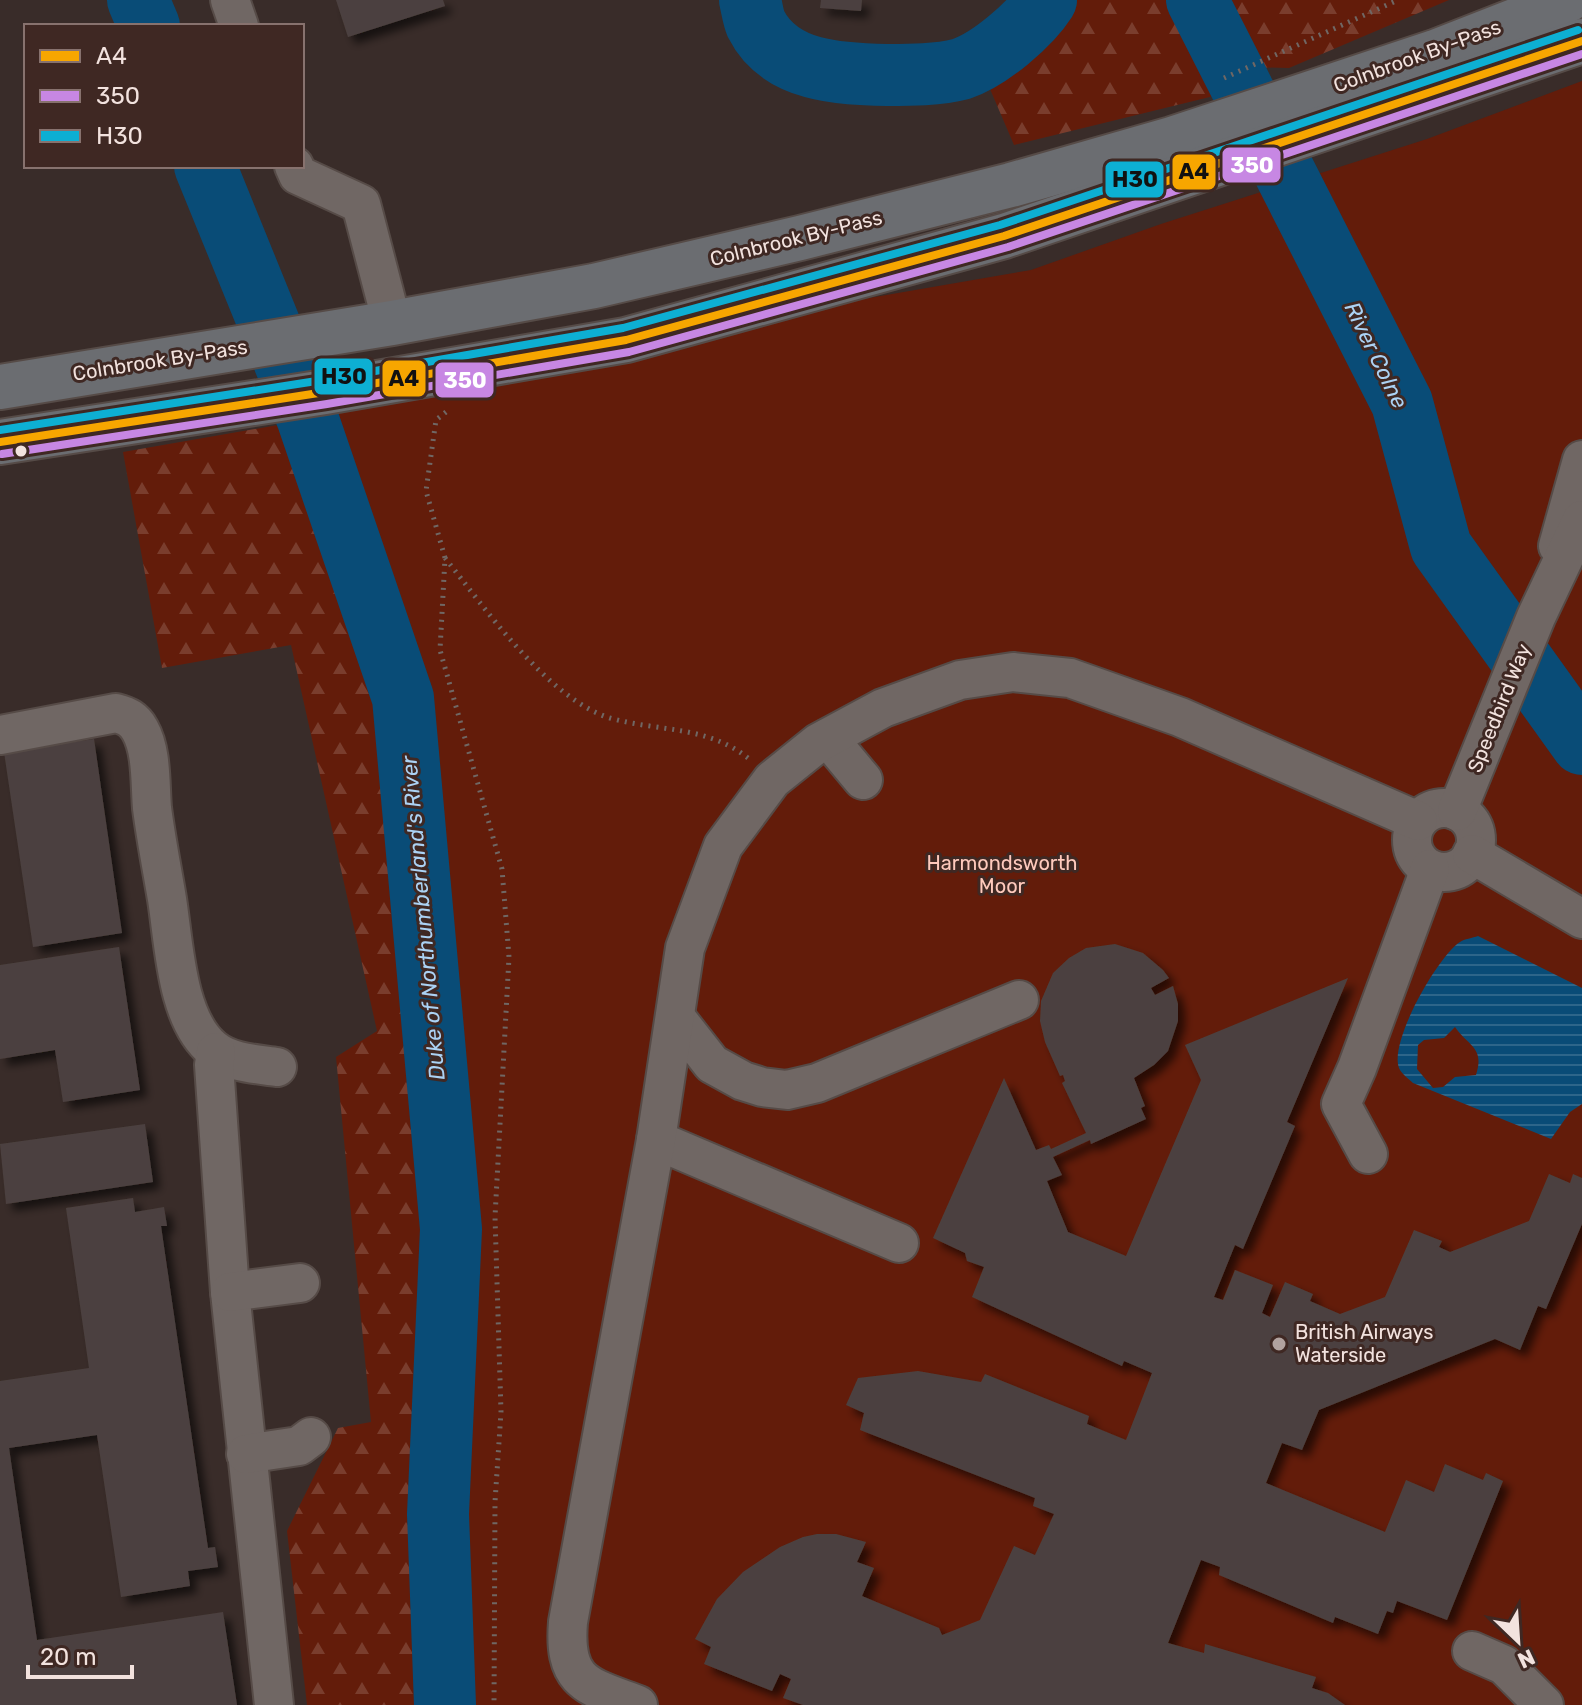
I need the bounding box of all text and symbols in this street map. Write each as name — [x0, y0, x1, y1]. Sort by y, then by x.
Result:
street label: Colnbrook By-Pass — [1330, 15, 1504, 97]
legend — [24, 24, 304, 168]
text: A4 — [96, 42, 127, 70]
text: 350 — [96, 82, 140, 110]
text: H30 — [96, 122, 143, 150]
line badge: 350 — [1221, 146, 1282, 184]
text: 350 — [1230, 152, 1274, 179]
line badge: A4 — [1171, 153, 1217, 191]
text: A4 — [1179, 158, 1209, 185]
line badge: H30 — [1104, 160, 1165, 199]
text: H30 — [1112, 166, 1158, 193]
street label: Colnbrook By-Pass — [707, 205, 885, 271]
water label: River Colne — [1339, 297, 1413, 413]
street label: Colnbrook By-Pass — [71, 334, 249, 386]
line badge: H30 — [313, 357, 374, 396]
line badge: A4 — [381, 359, 427, 398]
line badge: 350 — [434, 361, 495, 399]
text: H30 — [321, 363, 367, 390]
text: A4 — [389, 365, 419, 392]
text: 350 — [443, 367, 487, 394]
unlabelled marker — [13, 443, 29, 459]
street label: Speedbird Way — [1462, 640, 1536, 776]
water label: Duke of Northumberland's River — [395, 753, 451, 1081]
park label: Harmondsworth Moor — [927, 851, 1077, 898]
place label: British Airways Waterside — [1295, 1320, 1434, 1367]
marker: British Airways Waterside — [1270, 1335, 1288, 1353]
north arrow — [1478, 1601, 1558, 1681]
scale bar — [28, 1629, 132, 1679]
text: 20 m — [40, 1643, 97, 1671]
text: N — [1513, 1643, 1539, 1674]

